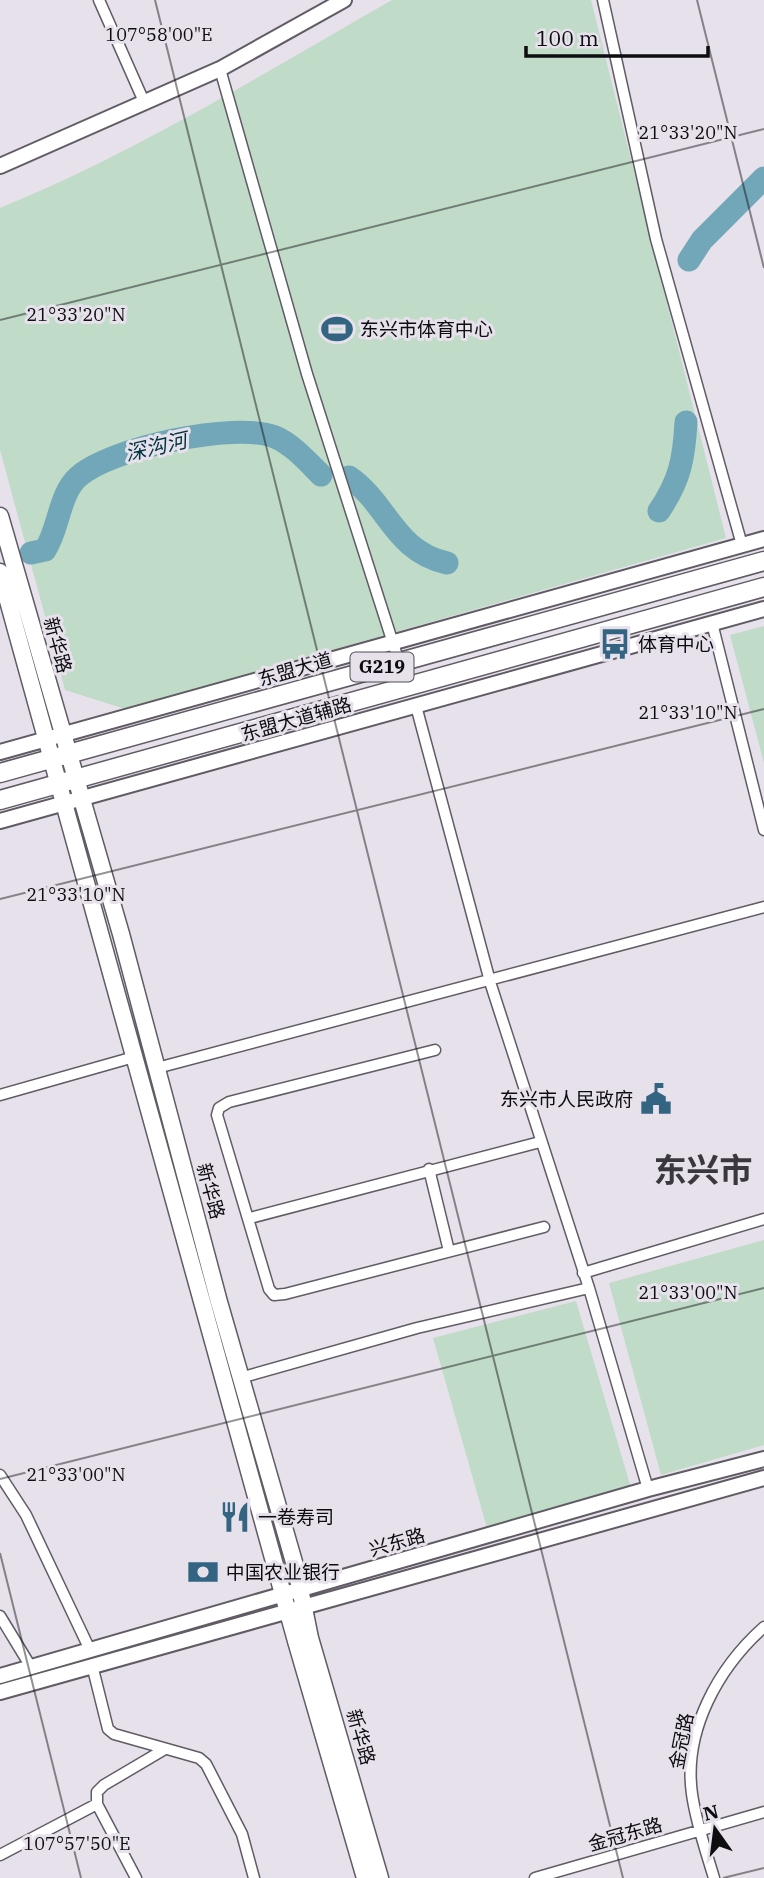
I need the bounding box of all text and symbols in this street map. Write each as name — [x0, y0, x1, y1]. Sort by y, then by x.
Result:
scale bar — [526, 14, 708, 58]
text: 107°58'00"E — [105, 23, 213, 46]
text: 100 m — [536, 24, 599, 52]
text: 21°33'20"N — [639, 121, 738, 144]
text: 21°33'20"N — [27, 303, 126, 326]
sports icon: 东兴市体育中心 — [320, 312, 354, 346]
place label: 东兴市体育中心 — [360, 317, 493, 341]
water label: 深沟河 — [122, 424, 194, 467]
street label: 新华路 — [39, 614, 77, 676]
bus stop icon: 体育中心 — [598, 627, 632, 661]
place label: 体育中心 — [638, 632, 714, 656]
street label: 东盟大道 — [255, 647, 335, 691]
road number: G219 — [350, 652, 414, 682]
street label: 东盟大道辅路 — [238, 692, 354, 746]
text: 21°33'10"N — [639, 701, 738, 724]
text: 21°33'10"N — [27, 883, 126, 906]
public building icon: 东兴市人民政府 — [639, 1082, 673, 1116]
place label: 东兴市人民政府 — [500, 1087, 633, 1111]
district label: 东兴市 — [654, 1148, 753, 1191]
street label: 新华路 — [192, 1160, 230, 1222]
text: 21°33'00"N — [639, 1281, 738, 1304]
text: 21°33'00"N — [27, 1463, 126, 1486]
restaurant icon: 一卷寿司 — [218, 1500, 252, 1534]
place label: 一卷寿司 — [258, 1505, 334, 1529]
street label: 兴东路 — [366, 1523, 428, 1561]
bank icon: 中国农业银行 — [186, 1555, 220, 1589]
place label: 中国农业银行 — [226, 1560, 340, 1584]
street label: 新华路 — [342, 1706, 380, 1768]
street label: 金冠路 — [664, 1711, 698, 1771]
north arrow — [680, 1794, 750, 1864]
text: N — [701, 1799, 721, 1826]
street label: 金冠东路 — [585, 1812, 665, 1856]
text: 107°57'50"E — [23, 1832, 131, 1855]

